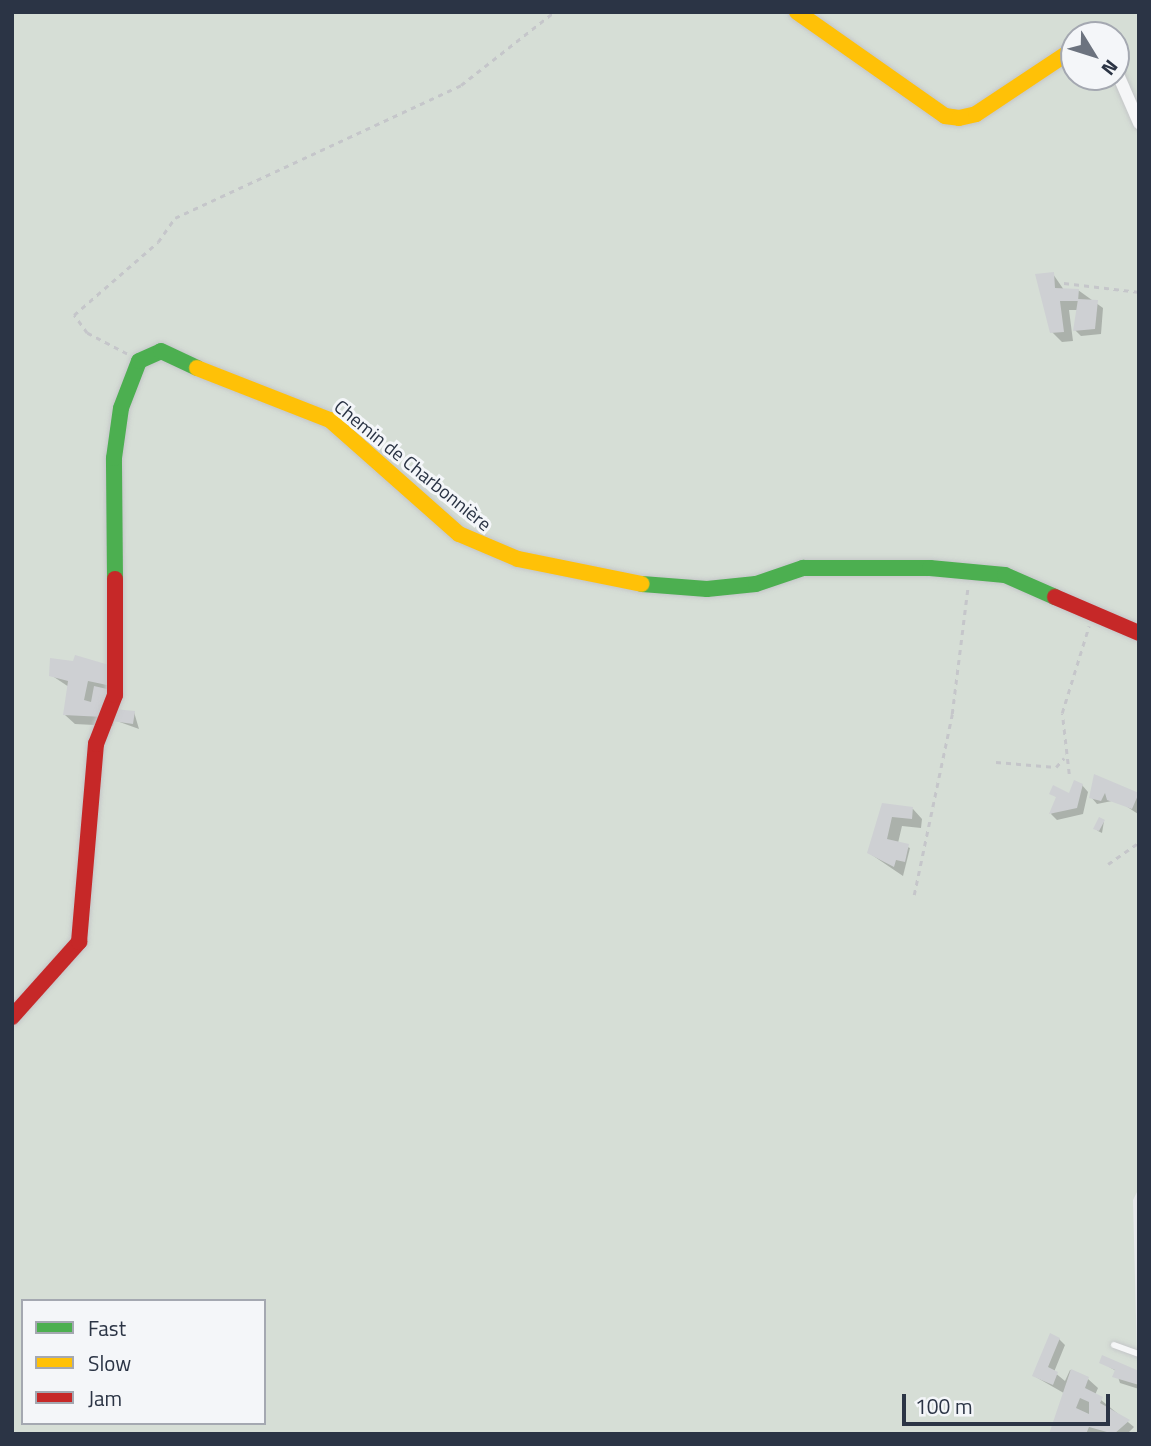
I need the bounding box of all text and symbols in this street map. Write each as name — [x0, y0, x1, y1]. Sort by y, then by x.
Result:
north arrow — [1060, 21, 1130, 91]
text: N — [1095, 54, 1126, 82]
street label: Chemin de Charbonnière — [330, 395, 496, 535]
legend — [21, 1299, 266, 1425]
text: Fast — [88, 1312, 126, 1344]
text: Slow — [88, 1347, 131, 1379]
scale bar — [906, 1380, 1114, 1424]
text: Jam — [88, 1382, 122, 1414]
text: 100 m — [915, 1390, 972, 1422]

